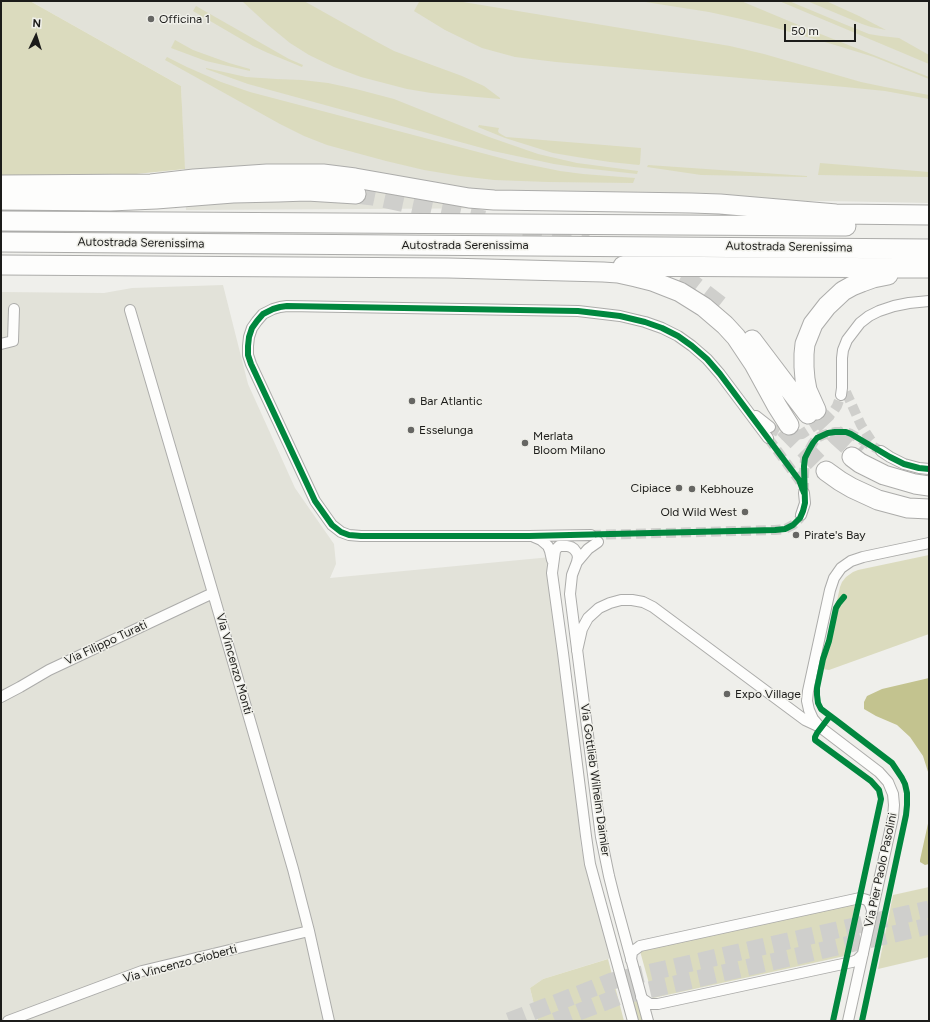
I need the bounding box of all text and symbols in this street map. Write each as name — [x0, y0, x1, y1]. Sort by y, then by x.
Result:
place label: Officina 1 — [159, 12, 210, 26]
marker: Officina 1 — [146, 14, 156, 24]
north arrow — [16, 16, 56, 56]
scale bar — [786, 16, 858, 42]
text: N — [32, 17, 42, 30]
text: 50 m — [791, 24, 819, 38]
street label: Autostrada Serenissima — [77, 235, 205, 251]
street label: Autostrada Serenissima — [401, 238, 529, 252]
street label: Autostrada Serenissima — [725, 239, 853, 255]
place label: Bar Atlantic — [420, 394, 482, 408]
marker: Bar Atlantic — [407, 396, 417, 406]
place label: Esselunga — [419, 423, 473, 437]
marker: Esselunga — [406, 425, 416, 435]
place label: Merlata Bloom Milano — [533, 429, 605, 457]
marker: Merlata Bloom Milano — [520, 438, 530, 448]
place label: Cipiace — [631, 481, 671, 495]
place label: Kebhouze — [700, 482, 754, 496]
marker: Cipiace — [674, 483, 684, 493]
marker: Kebhouze — [687, 484, 697, 494]
place label: Old Wild West — [660, 505, 737, 519]
marker: Old Wild West — [740, 507, 750, 517]
place label: Pirate's Bay — [804, 528, 866, 542]
marker: Pirate's Bay — [791, 530, 801, 540]
street label: Via Vincenzo Monti — [213, 612, 255, 716]
street label: Via Filippo Turati — [63, 618, 149, 668]
place label: Expo Village — [735, 687, 801, 701]
marker: Expo Village — [722, 689, 732, 699]
street label: Via Gottlieb Wilhelm Daimler — [577, 703, 613, 857]
street label: Via Pier Paolo Pasolini — [862, 812, 900, 928]
street label: Via Vincenzo Gioberti — [121, 942, 239, 986]

